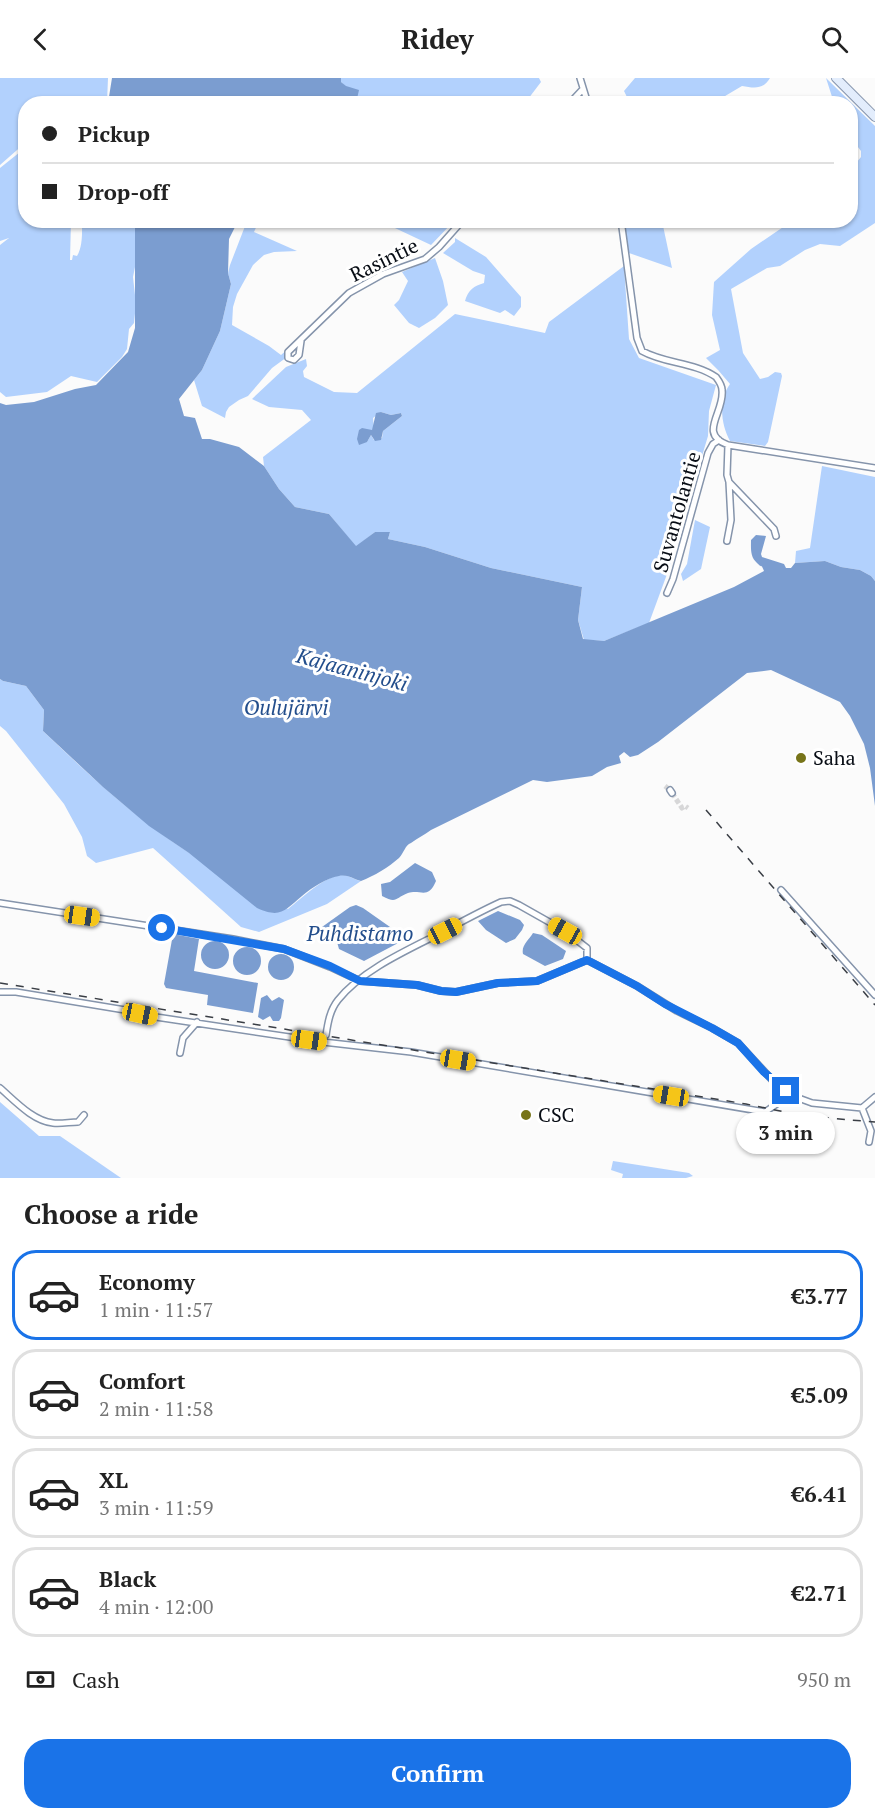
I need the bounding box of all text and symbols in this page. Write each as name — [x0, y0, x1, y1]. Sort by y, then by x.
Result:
text: Ridey — [401, 21, 474, 57]
icon: back — [24, 23, 57, 56]
icon: search — [818, 23, 851, 56]
text: Pickup — [78, 119, 150, 148]
text: Drop-off — [78, 177, 169, 206]
street label: Rasintie — [345, 231, 422, 288]
street label: Suvantolantie — [646, 448, 707, 575]
water label: Kajaaninjoki — [293, 641, 411, 697]
water label: Oulujärvi — [244, 693, 328, 721]
place label: Saha — [813, 744, 856, 771]
marker: Saha — [794, 751, 808, 765]
car — [63, 905, 101, 927]
route start — [148, 914, 175, 941]
car — [545, 914, 585, 948]
car — [425, 915, 465, 947]
water label: Puhdistamo — [306, 919, 413, 947]
car — [121, 1001, 159, 1027]
car — [290, 1029, 328, 1051]
car — [439, 1048, 477, 1072]
route end — [772, 1077, 799, 1104]
car — [652, 1084, 690, 1108]
place label: CSC — [538, 1101, 574, 1128]
marker: CSC — [519, 1108, 533, 1122]
callout: 3 min — [736, 1112, 836, 1154]
text: 3 min — [758, 1119, 813, 1146]
text: Choose a ride — [24, 1196, 199, 1232]
text: Economy — [99, 1267, 195, 1296]
icon: car — [27, 1268, 81, 1322]
text: €3.77 — [792, 1281, 848, 1310]
text: 1 min · 11:57 — [99, 1296, 213, 1323]
text: Comfort — [99, 1366, 185, 1395]
icon: car — [27, 1367, 81, 1421]
text: €5.09 — [792, 1380, 848, 1409]
text: 2 min · 11:58 — [99, 1395, 213, 1422]
text: XL — [99, 1465, 128, 1494]
icon: car — [27, 1466, 81, 1520]
text: €6.41 — [792, 1479, 848, 1508]
text: 3 min · 11:59 — [99, 1494, 213, 1521]
text: Black — [99, 1564, 156, 1593]
icon: car — [27, 1565, 81, 1619]
text: €2.71 — [792, 1578, 848, 1607]
text: 4 min · 12:00 — [99, 1593, 213, 1620]
icon: cash — [24, 1663, 57, 1696]
text: Cash — [72, 1665, 120, 1694]
text: 950 m — [797, 1666, 851, 1693]
button: Confirm — [24, 1739, 851, 1808]

